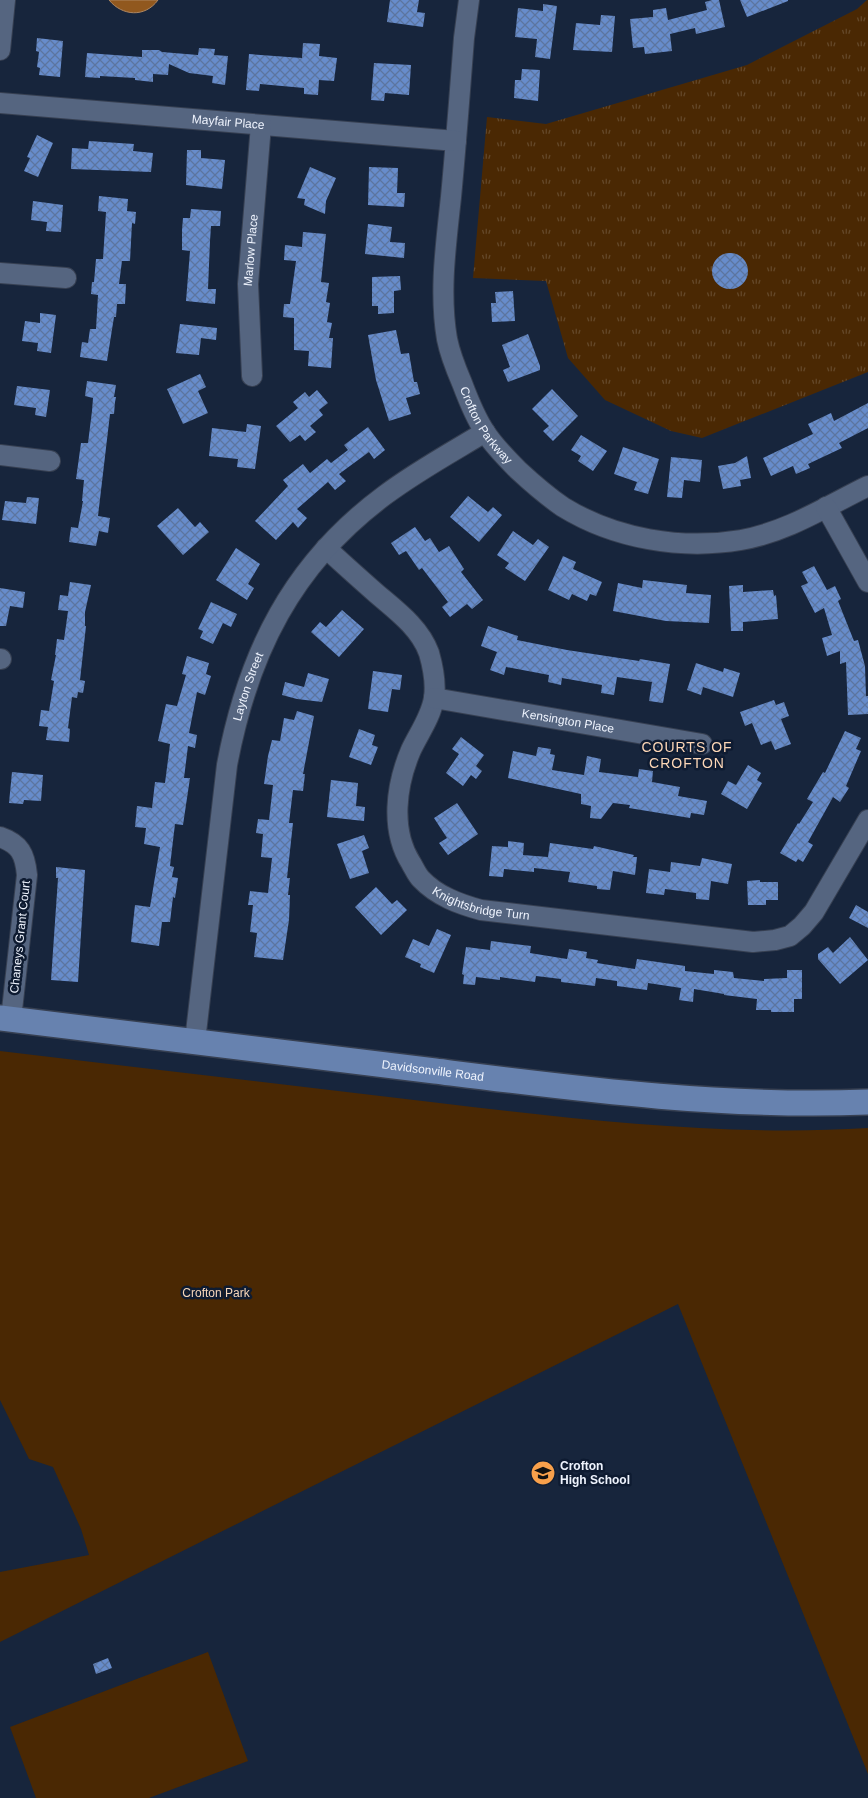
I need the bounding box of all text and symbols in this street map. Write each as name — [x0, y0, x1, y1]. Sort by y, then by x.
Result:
street label: Mayfair Place — [191, 112, 265, 132]
street label: Marlow Place — [241, 213, 261, 287]
street label: Crofton Parkway — [457, 385, 515, 467]
street label: Layton Street — [230, 650, 266, 722]
street label: Kensington Place — [521, 706, 616, 736]
district label: COURTS OF CROFTON — [641, 739, 733, 771]
street label: Chaneys Grant Court — [7, 879, 33, 994]
street label: Knightsbridge Turn — [430, 884, 530, 923]
street label: Davidsonville Road — [381, 1057, 485, 1084]
park label: Crofton Park — [182, 1286, 251, 1300]
place label: Crofton High School — [560, 1459, 630, 1487]
school or university icon: Crofton High School — [530, 1460, 556, 1486]

